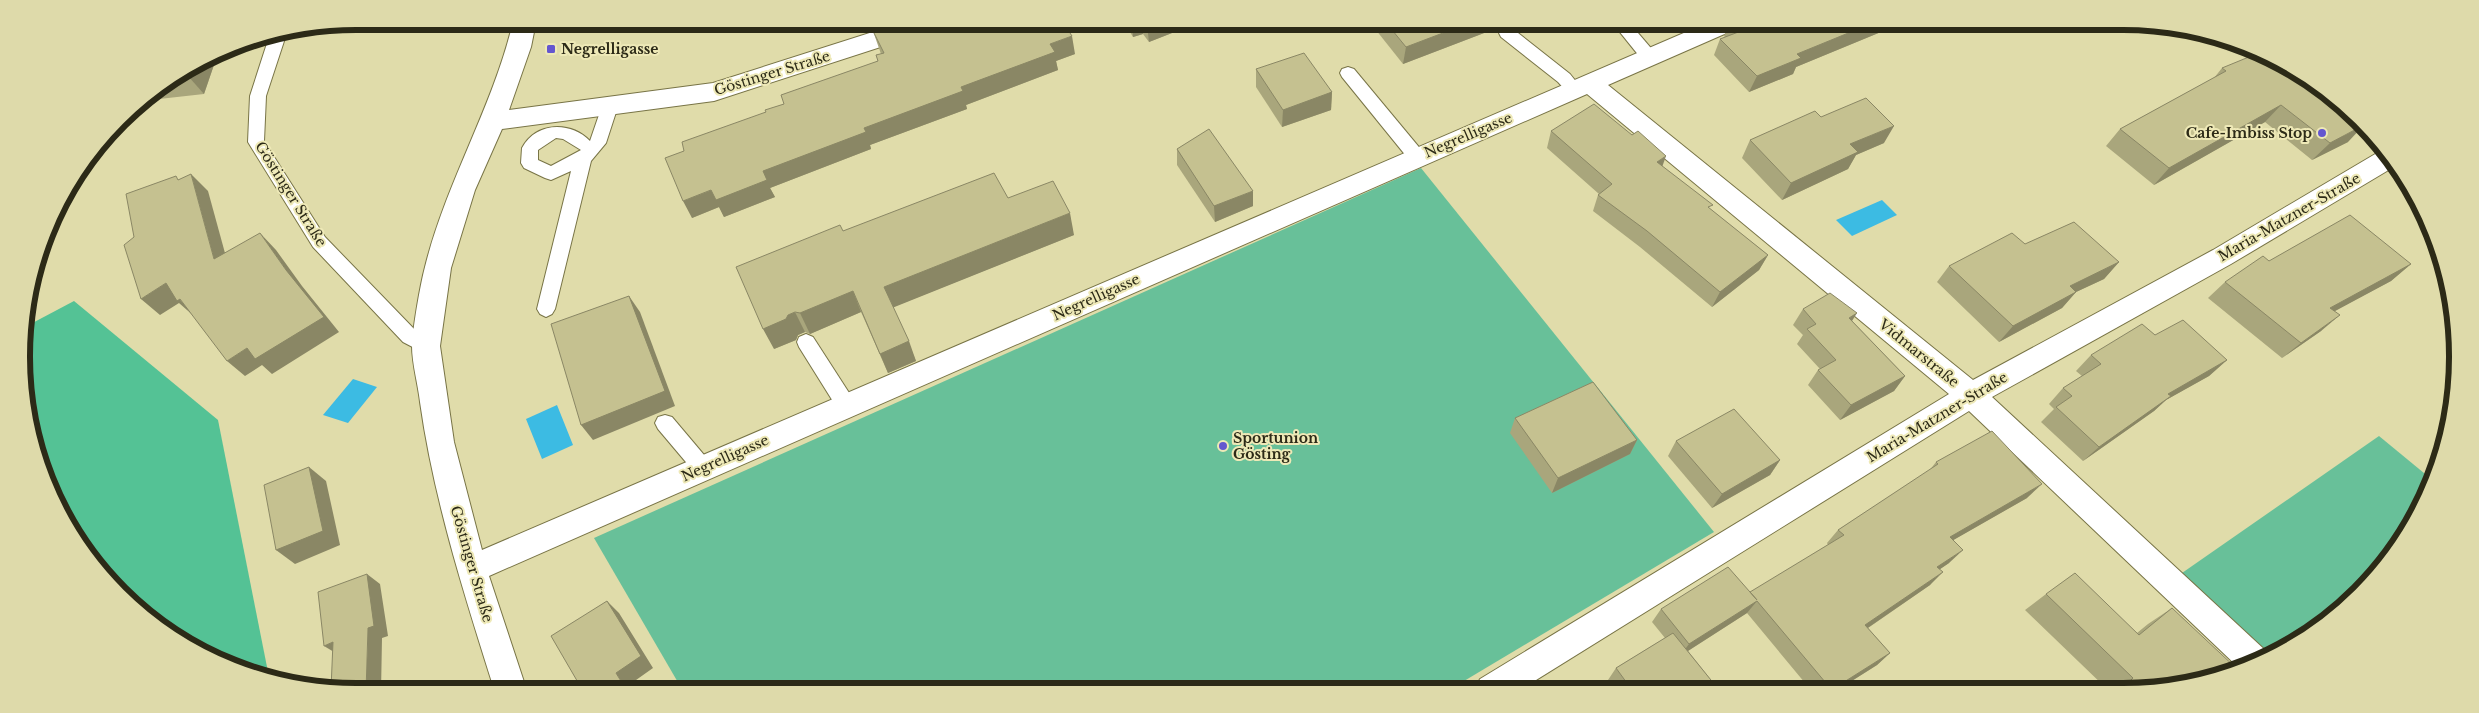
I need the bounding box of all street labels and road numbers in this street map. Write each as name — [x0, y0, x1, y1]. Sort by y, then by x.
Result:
street label: Göstinger Straße — [712, 47, 832, 99]
street label: Negrelligasse — [1421, 108, 1515, 162]
street label: Göstinger Straße — [251, 138, 331, 250]
street label: Maria-Matzner-Straße — [2215, 169, 2363, 265]
street label: Negrelligasse — [1049, 270, 1143, 324]
street label: Vidmarstraße — [1874, 314, 1963, 391]
street label: Maria-Matzner-Straße — [1863, 368, 2011, 466]
street label: Negrelligasse — [678, 431, 772, 485]
street label: Göstinger Straße — [447, 504, 497, 624]

